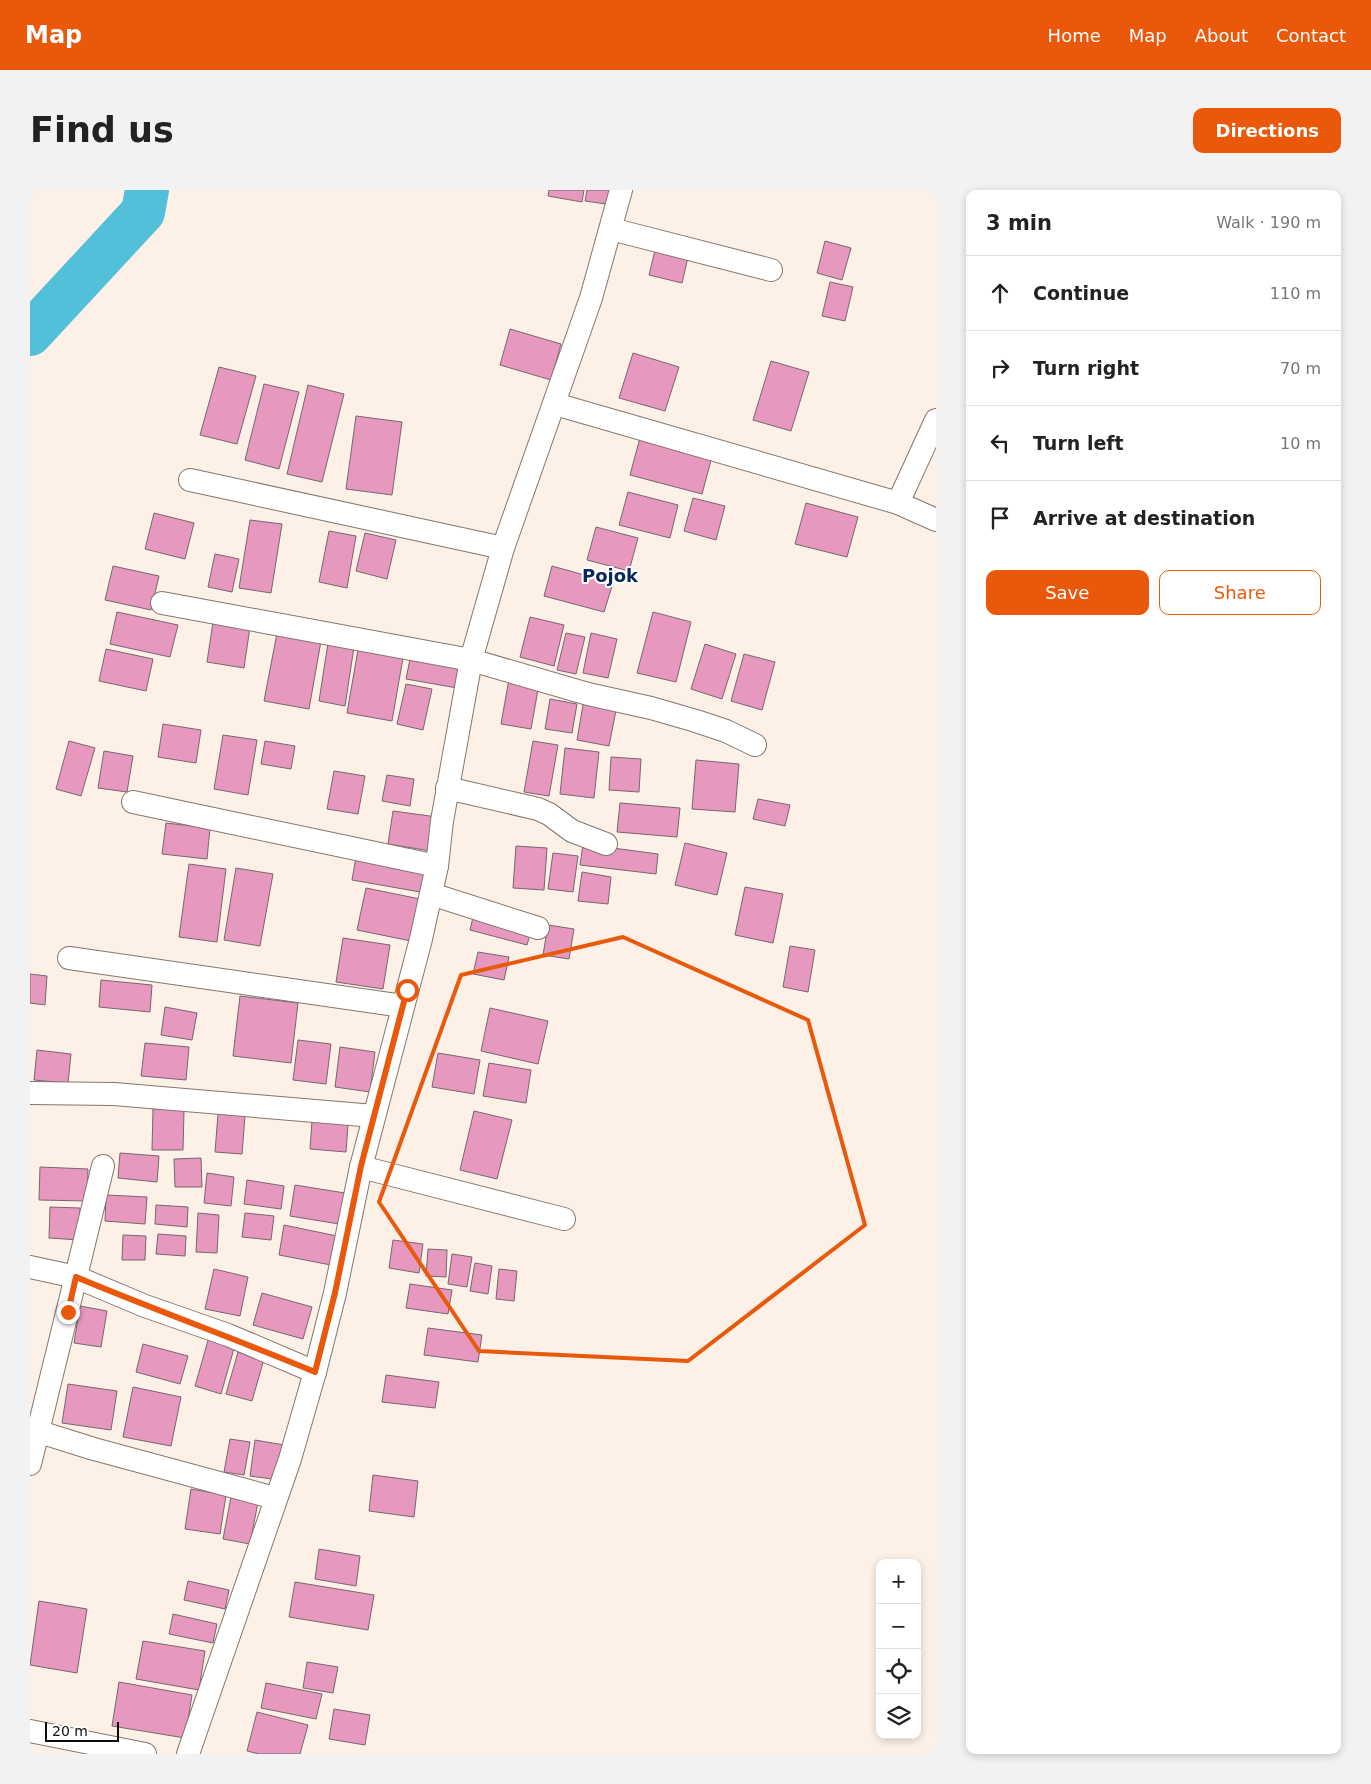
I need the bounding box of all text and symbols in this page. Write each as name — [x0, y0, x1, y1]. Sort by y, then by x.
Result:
text: Map — [25, 21, 82, 49]
text: Home — [1048, 25, 1101, 46]
text: Map — [1129, 25, 1167, 46]
text: About — [1195, 25, 1248, 46]
text: Contact — [1276, 25, 1346, 46]
button: Directions — [1193, 108, 1341, 153]
text: Find us — [30, 110, 174, 150]
text: 3 min — [986, 211, 1052, 235]
text: Walk · 190 m — [1216, 213, 1321, 232]
icon: ahead — [986, 279, 1014, 307]
text: Continue — [1033, 282, 1129, 304]
text: 110 m — [1270, 284, 1321, 303]
icon: right — [986, 354, 1014, 382]
text: Turn right — [1033, 357, 1139, 379]
text: 70 m — [1280, 359, 1321, 378]
icon: left — [986, 429, 1014, 457]
text: Turn left — [1033, 432, 1124, 454]
text: 10 m — [1280, 434, 1321, 453]
icon: arrive — [986, 504, 1014, 532]
text: Arrive at destination — [1033, 507, 1255, 529]
district label: Pojok — [582, 565, 639, 586]
button: Save — [986, 570, 1149, 615]
button: Share — [1159, 570, 1321, 615]
route start — [396, 979, 419, 1002]
route end — [57, 1301, 80, 1324]
map controls — [876, 1559, 921, 1739]
button: + — [876, 1559, 921, 1604]
button: − — [876, 1604, 921, 1649]
button: locate — [876, 1649, 921, 1694]
button: layers — [876, 1694, 921, 1739]
scale bar — [45, 1719, 119, 1742]
text: 20 m — [52, 1723, 88, 1739]

